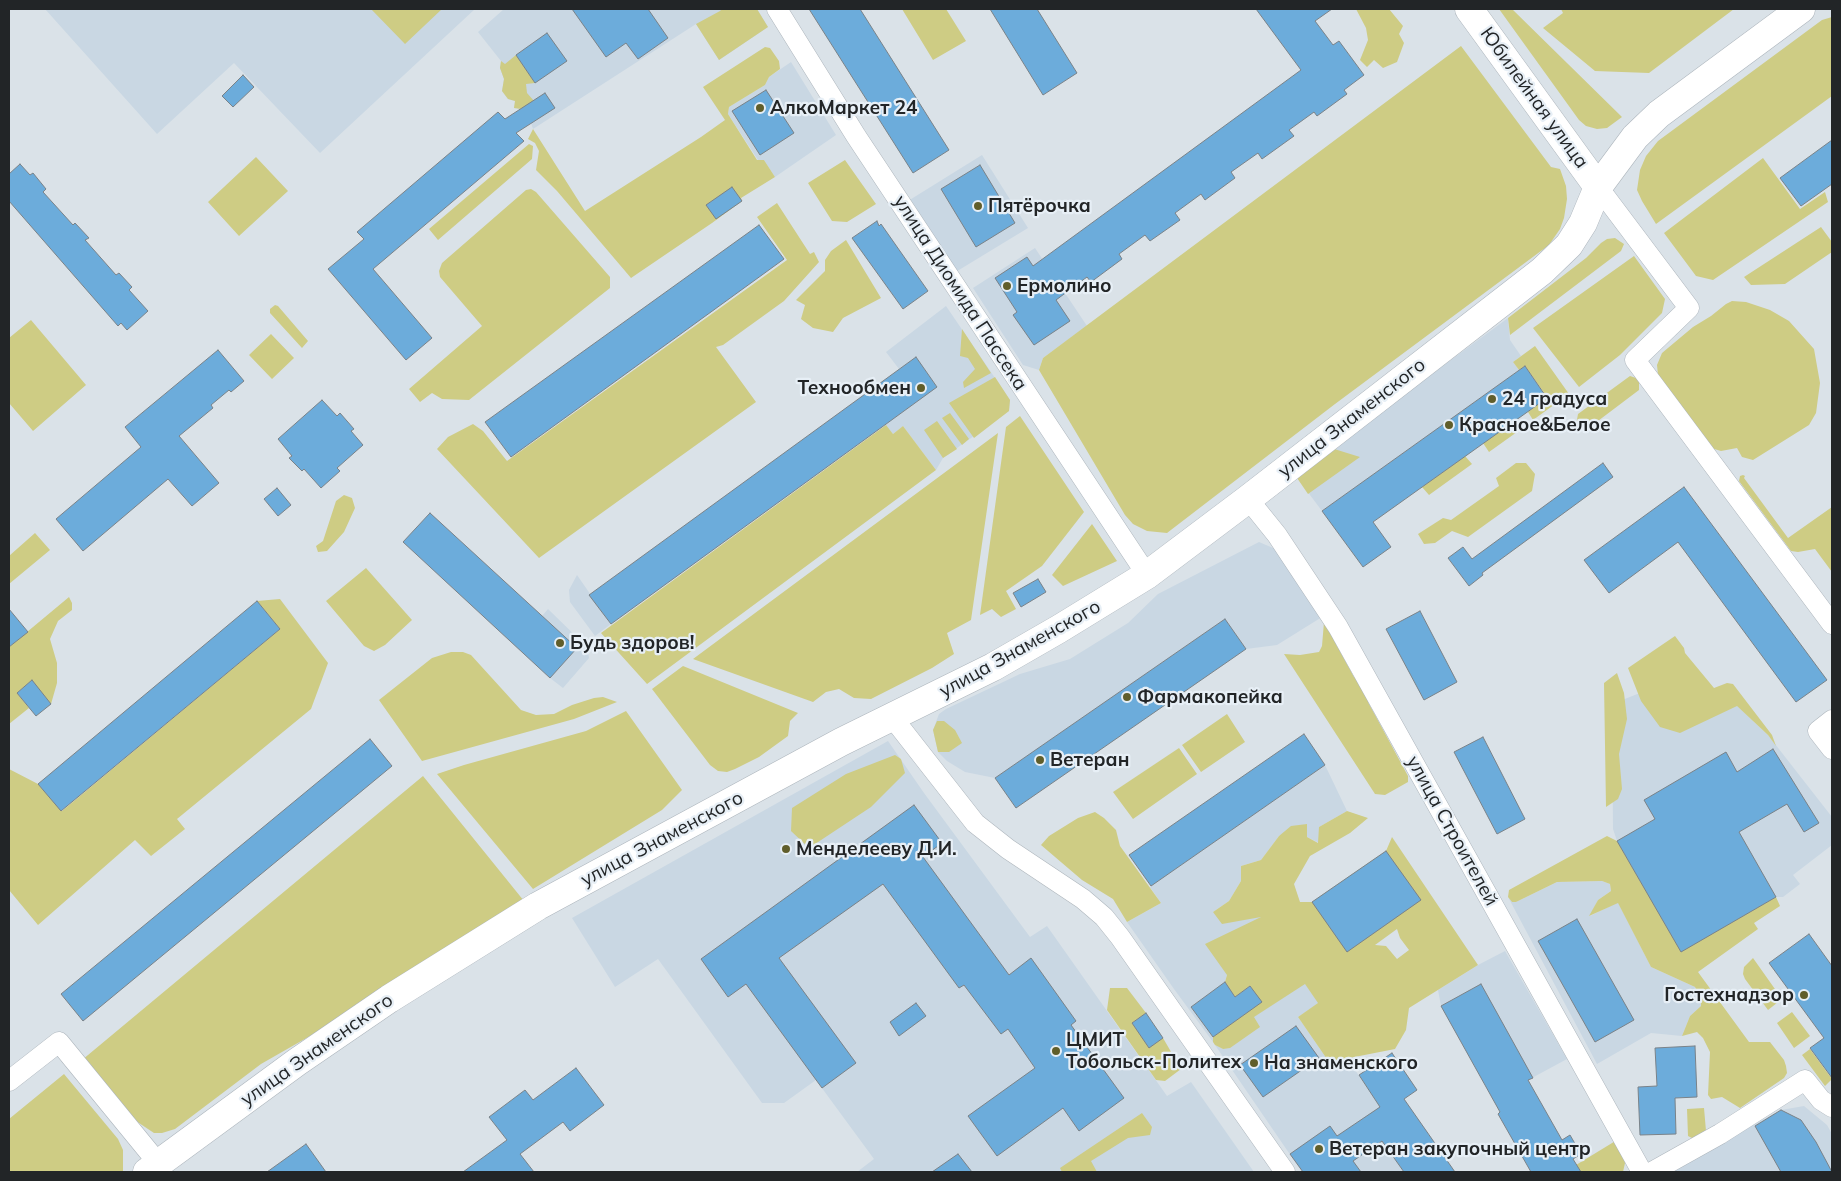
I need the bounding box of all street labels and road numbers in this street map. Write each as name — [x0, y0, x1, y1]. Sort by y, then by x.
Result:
street label: Юбилейная улица — [1475, 23, 1593, 173]
street label: улица Диомида Пассека — [888, 191, 1032, 395]
street label: улица Знаменского — [1274, 353, 1430, 483]
street label: улица Знаменского — [935, 595, 1105, 703]
street label: улица Строителей — [1401, 752, 1503, 910]
street label: улица Знаменского — [577, 787, 747, 891]
street label: улица Знаменского — [236, 989, 398, 1111]

